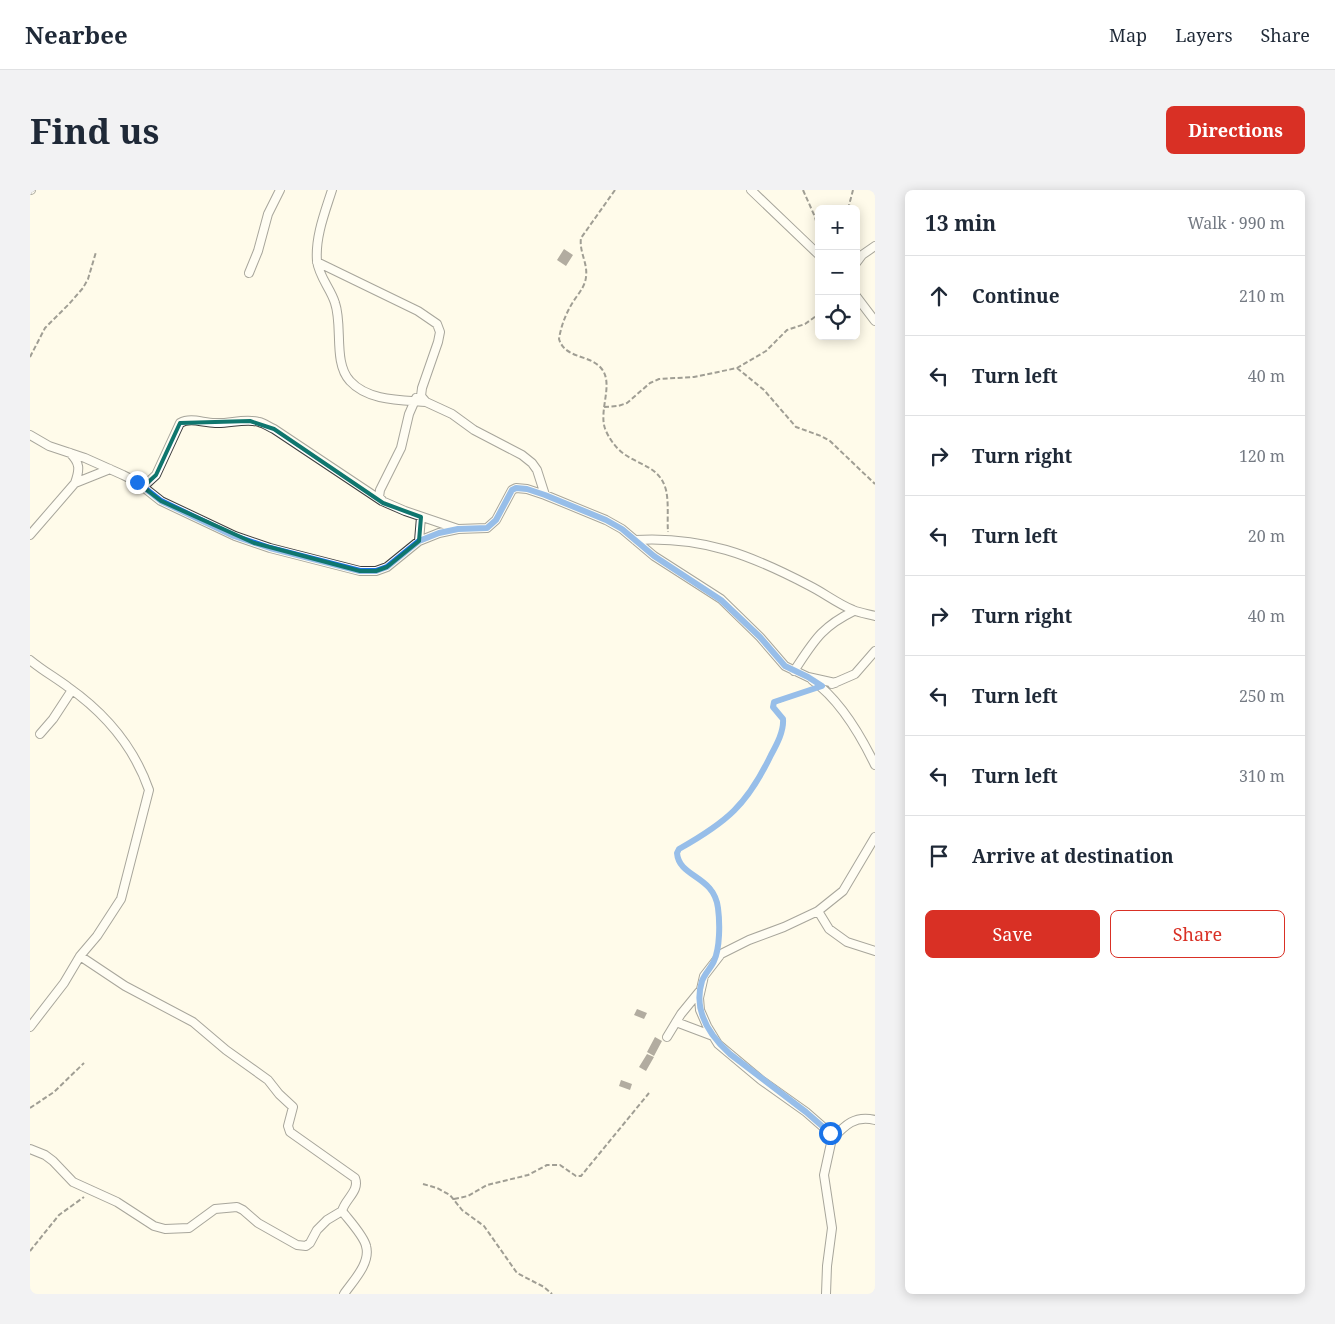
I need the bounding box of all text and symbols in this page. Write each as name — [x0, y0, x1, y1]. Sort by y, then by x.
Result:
text: Nearbee — [25, 18, 128, 51]
text: Map — [1109, 23, 1147, 47]
text: Layers — [1175, 23, 1233, 47]
text: Share — [1261, 23, 1310, 47]
button: Directions — [1166, 106, 1305, 154]
text: Find us — [30, 107, 159, 154]
map controls — [815, 205, 860, 340]
button: + — [815, 205, 860, 250]
text: 13 min — [925, 209, 996, 237]
text: Walk · 990 m — [1188, 212, 1285, 234]
button: − — [815, 250, 860, 295]
icon: ahead — [925, 282, 953, 310]
text: Continue — [972, 283, 1060, 309]
text: 210 m — [1239, 285, 1285, 307]
button: locate — [815, 295, 860, 340]
icon: left — [925, 362, 953, 390]
text: Turn left — [972, 363, 1058, 389]
text: 40 m — [1248, 365, 1285, 387]
icon: right — [925, 442, 953, 470]
text: Turn right — [972, 443, 1072, 469]
text: 120 m — [1239, 445, 1285, 467]
route end — [126, 471, 149, 494]
icon: left — [925, 522, 953, 550]
text: Turn left — [972, 523, 1058, 549]
text: 20 m — [1248, 525, 1285, 547]
icon: right — [925, 602, 953, 630]
text: Turn right — [972, 603, 1072, 629]
text: 40 m — [1248, 605, 1285, 627]
icon: left — [925, 682, 953, 710]
text: Turn left — [972, 683, 1058, 709]
text: 250 m — [1239, 685, 1285, 707]
icon: left — [925, 762, 953, 790]
text: Turn left — [972, 763, 1058, 789]
text: 310 m — [1239, 765, 1285, 787]
icon: arrive — [925, 842, 953, 870]
text: Arrive at destination — [972, 843, 1174, 869]
button: Save — [925, 910, 1100, 958]
button: Share — [1110, 910, 1285, 958]
route start — [819, 1122, 842, 1145]

